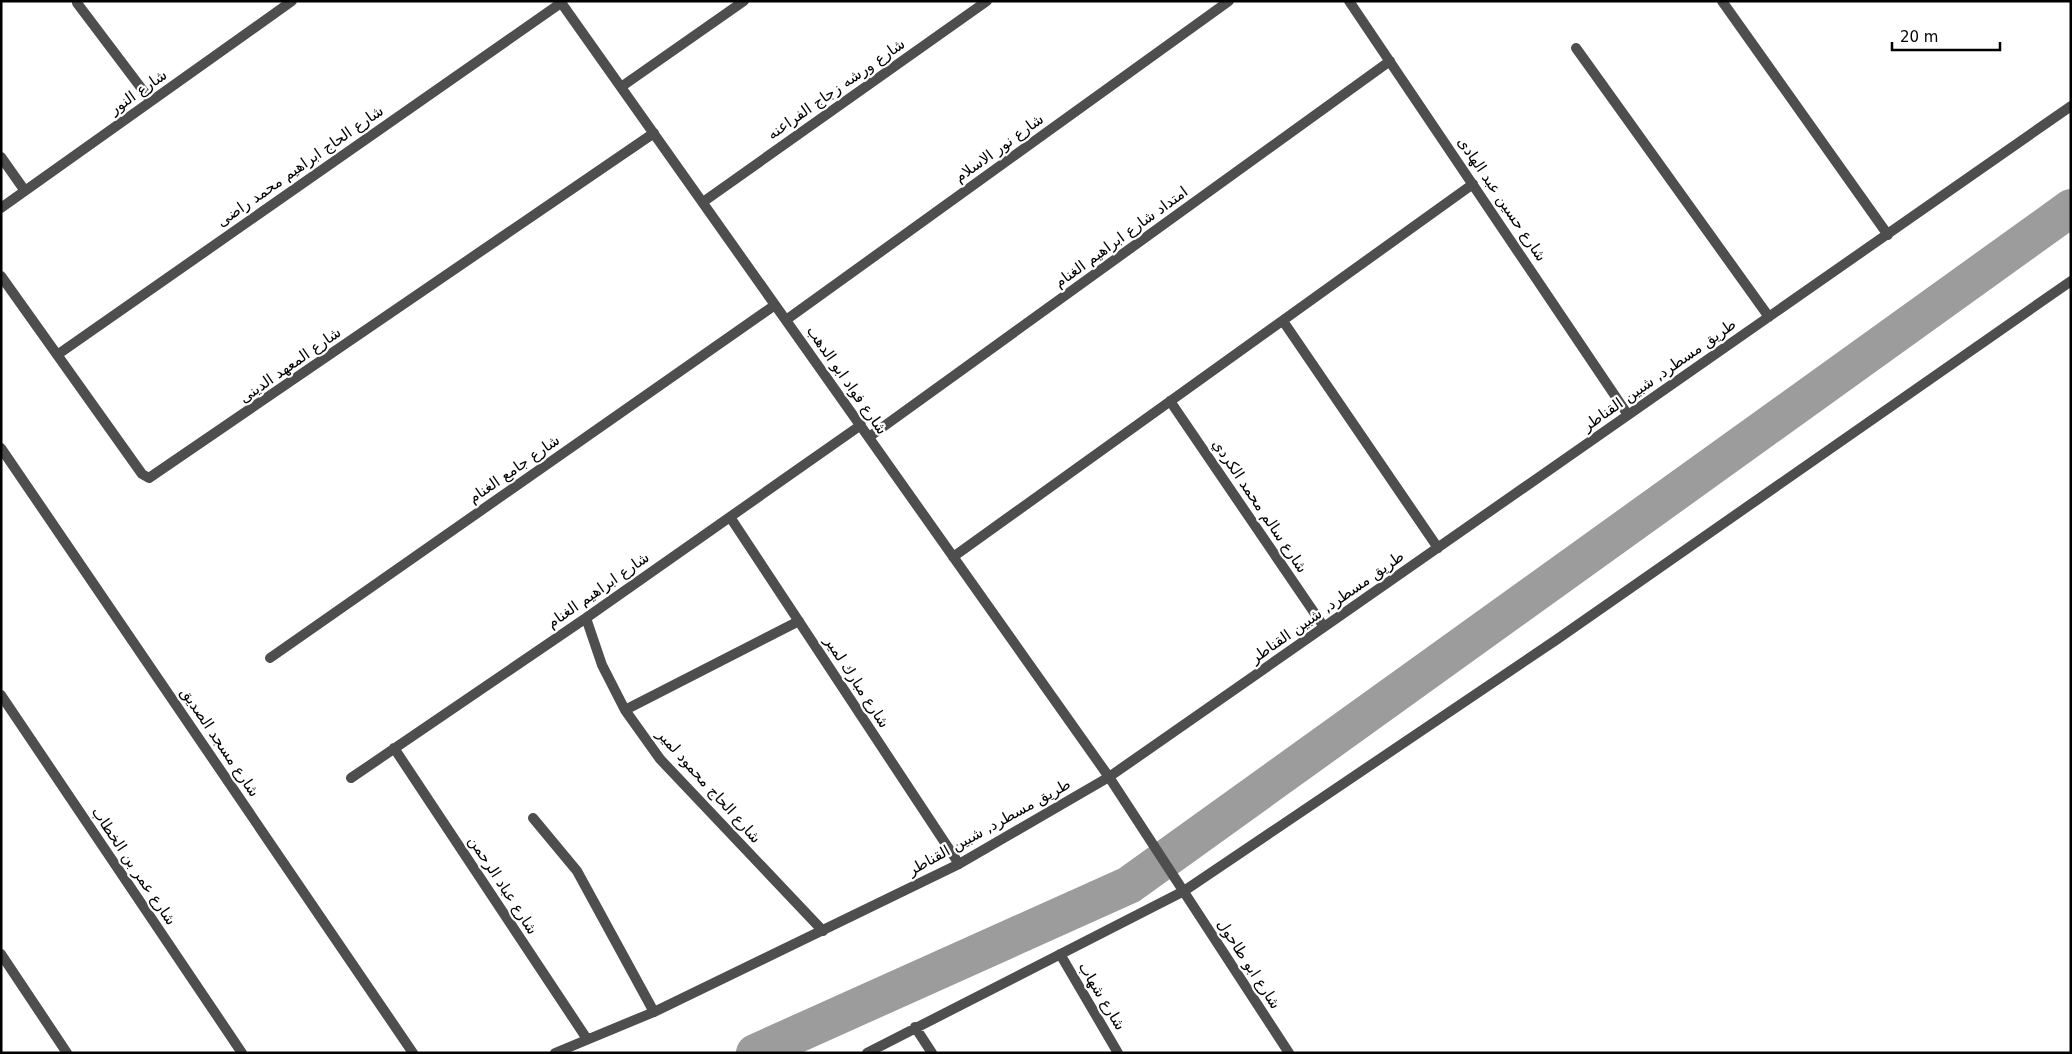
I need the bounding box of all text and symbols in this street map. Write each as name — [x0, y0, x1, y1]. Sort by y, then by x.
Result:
scale bar — [1892, 20, 2000, 52]
text: 20 m — [1900, 28, 1938, 46]
street label: شارع ورشه زجاج الفراعنه — [764, 35, 909, 144]
street label: شارع النور — [105, 66, 170, 119]
street label: شارع الحاج ابراهيم محمد راضى — [213, 101, 387, 231]
street label: شارع نور الاسلام — [951, 110, 1047, 186]
street label: شارع حسين عبد الهادى — [1454, 133, 1550, 265]
street label: امتداد شارع ابراهيم الغنام — [1051, 183, 1191, 291]
street label: طريق مسطرد, شبين القناطر — [1578, 315, 1739, 436]
street label: شارع فواد ابو الدهب — [803, 322, 891, 438]
street label: شارع المعهد الدينى — [236, 323, 344, 407]
street label: شارع جامع الغنام — [465, 431, 563, 507]
street label: شارع سالم محمد الكردي — [1208, 436, 1311, 577]
street label: طريق مسطرد, شبين القناطر — [1246, 547, 1407, 668]
street label: شارع ابراهيم الغنام — [544, 548, 652, 632]
street label: شارع مبارك لمير — [820, 632, 893, 731]
street label: شارع مسجد الصديق — [177, 684, 263, 800]
street label: شارع الحاج محمود لمير — [652, 725, 765, 847]
street label: طريق مسطرد, شبين القناطر — [904, 775, 1074, 880]
street label: شارع عمر بن الخطاب — [88, 804, 180, 928]
street label: شارع عباد الرحمن — [464, 832, 542, 938]
street label: شارع ابو طاحول — [1213, 916, 1285, 1012]
street label: شارع شهاب — [1075, 959, 1129, 1033]

